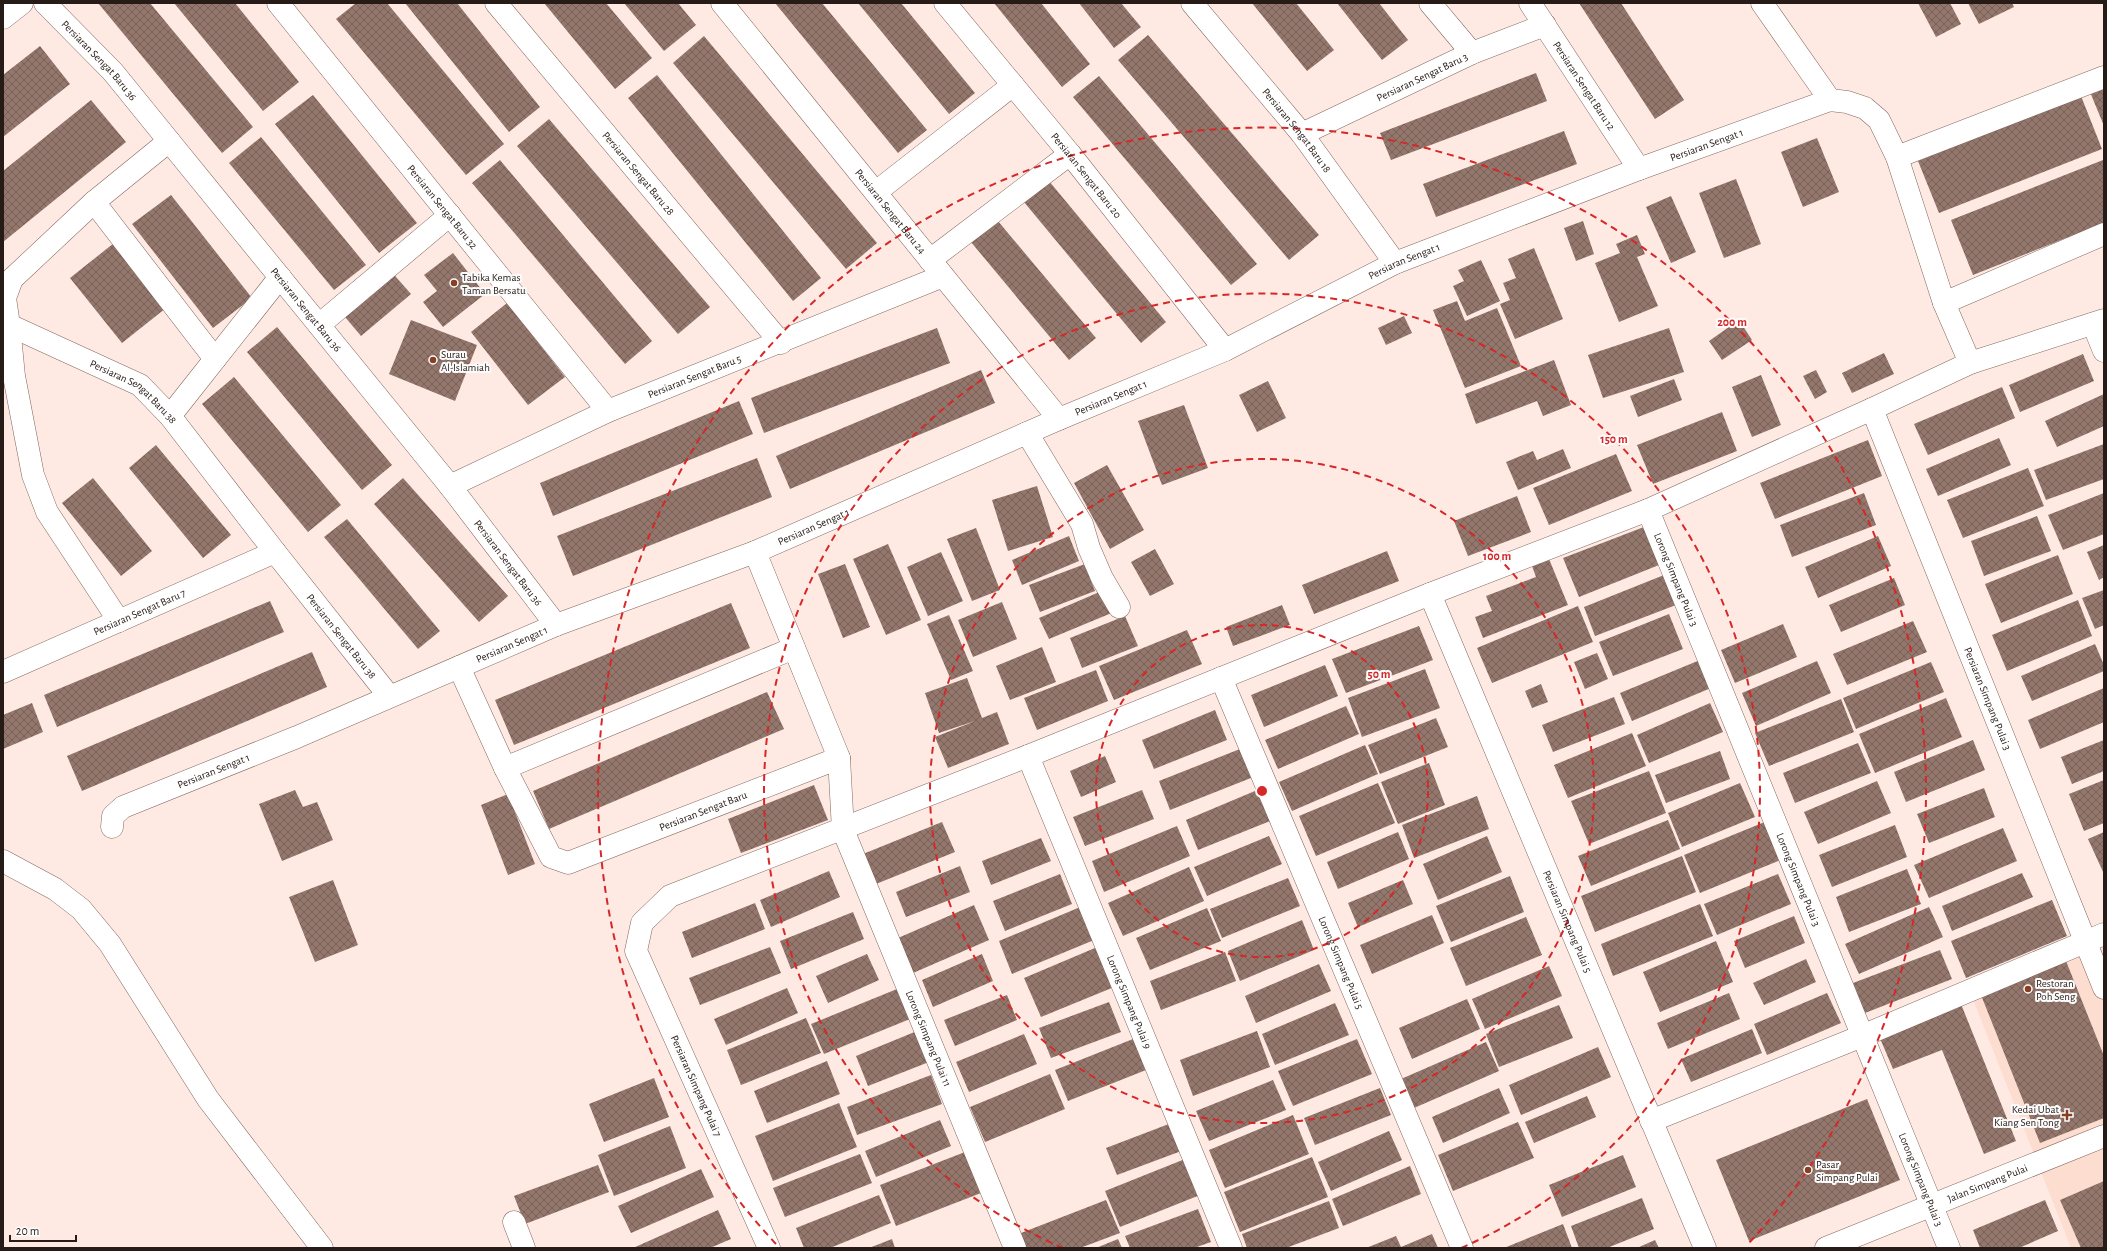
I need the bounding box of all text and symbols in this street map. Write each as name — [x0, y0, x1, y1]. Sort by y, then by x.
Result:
street label: Persiaran Sengat Baru 36 — [60, 18, 139, 102]
street label: Persiaran Sengat Baru 12 — [1551, 39, 1617, 132]
street label: Persiaran Sengat Baru 3 — [1375, 50, 1470, 103]
street label: Persiaran Sengat Baru 18 — [1260, 86, 1333, 174]
street label: Persiaran Sengat 1 — [1669, 126, 1744, 163]
street label: Persiaran Sengat Baru 28 — [601, 129, 677, 217]
street label: Persiaran Sengat Baru 20 — [1049, 131, 1124, 220]
street label: Persiaran Sengat Baru 32 — [406, 163, 480, 251]
street label: Persiaran Sengat Baru 24 — [853, 167, 928, 256]
street label: Persiaran Sengat 1 — [1367, 241, 1441, 281]
street label: Persiaran Sengat Baru 36 — [269, 265, 344, 353]
place label: Tabika Kemas Taman Bersatu — [462, 272, 526, 296]
marker: Tabika Kemas Taman Bersatu — [449, 278, 459, 288]
text: 200 m — [1717, 316, 1747, 328]
place label: Surau Al-Islamiah — [441, 349, 490, 373]
street label: Persiaran Sengat Baru 5 — [646, 352, 743, 400]
marker: Surau Al-Islamiah — [428, 355, 438, 365]
street label: Persiaran Sengat Baru 38 — [88, 357, 179, 425]
street label: Persiaran Sengat 1 — [1073, 378, 1148, 417]
text: 150 m — [1600, 433, 1628, 445]
street label: Persiaran Sengat 1 — [776, 506, 851, 547]
street label: Persiaran Sengat Baru 36 — [472, 518, 544, 608]
street label: Lorong Simpang Pulai 3 — [1652, 531, 1700, 628]
text: 100 m — [1483, 550, 1511, 562]
street label: Persiaran Sengat Baru 7 — [92, 587, 187, 637]
street label: Persiaran Sengat Baru 38 — [305, 592, 378, 681]
street label: Persiaran Sengat 1 — [474, 624, 549, 664]
street label: Persiaran Simpang Pulai 3 — [1963, 646, 2014, 752]
text: 50 m — [1368, 668, 1391, 680]
street label: Persiaran Sengat 1 — [176, 751, 251, 790]
centre of rings — [1255, 784, 1269, 798]
street label: Persiaran Sengat Baru — [658, 789, 749, 833]
street label: Lorong Simpang Pulai 3 — [1775, 831, 1823, 928]
street label: Persiaran Simpang Pulai 5 — [1541, 868, 1594, 974]
street label: Lorong Simpang Pulai 5 — [1317, 915, 1366, 1011]
street label: Lorong Simpang Pulai 9 — [1105, 953, 1154, 1050]
place label: Restoran Poh Seng — [2036, 978, 2076, 1002]
marker: Restoran Poh Seng — [2023, 984, 2033, 994]
street label: Lorong Simpang Pulai 11 — [904, 989, 953, 1088]
street label: Persiaran Simpang Pulai 7 — [669, 1034, 723, 1139]
place label: Kedai Ubat Kiang Sen Tong — [1994, 1104, 2060, 1128]
marker: Kedai Ubat Kiang Sen Tong — [2062, 1110, 2072, 1120]
street label: Lorong Simpang Pulai 3 — [1897, 1131, 1945, 1228]
place label: Pasar Simpang Pulai — [1816, 1159, 1878, 1183]
street label: Jalan Simpang Pulai — [1946, 1162, 2029, 1204]
marker: Pasar Simpang Pulai — [1803, 1165, 1813, 1175]
scale bar — [10, 1217, 76, 1243]
text: 20 m — [16, 1225, 39, 1237]

